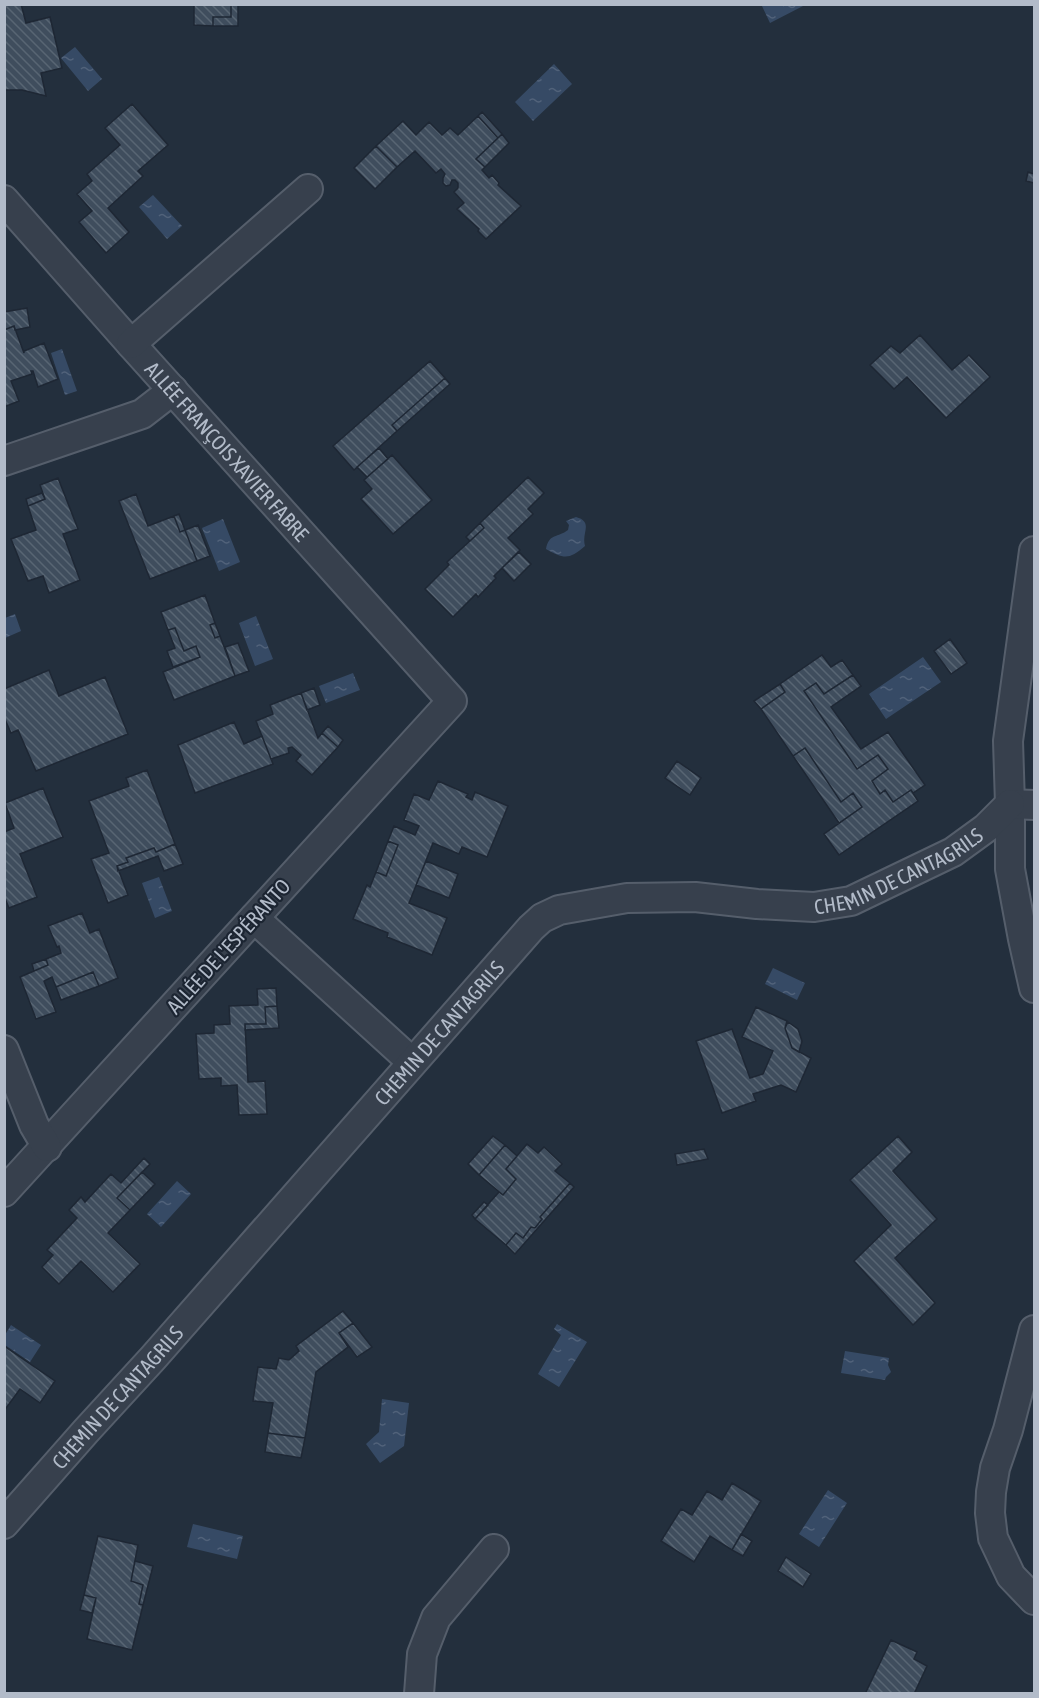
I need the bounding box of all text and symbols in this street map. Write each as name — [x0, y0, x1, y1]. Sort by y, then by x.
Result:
street label: ALLÉE FRANÇOIS XAVIER FABRE — [141, 357, 314, 546]
street label: CHEMIN DE CANTAGRILS — [812, 823, 987, 919]
street label: ALLÉE DE L'ESPÉRANTO — [161, 874, 295, 1018]
street label: CHEMIN DE CANTAGRILS — [369, 956, 509, 1110]
street label: CHEMIN DE CANTAGRILS — [47, 1321, 188, 1473]

